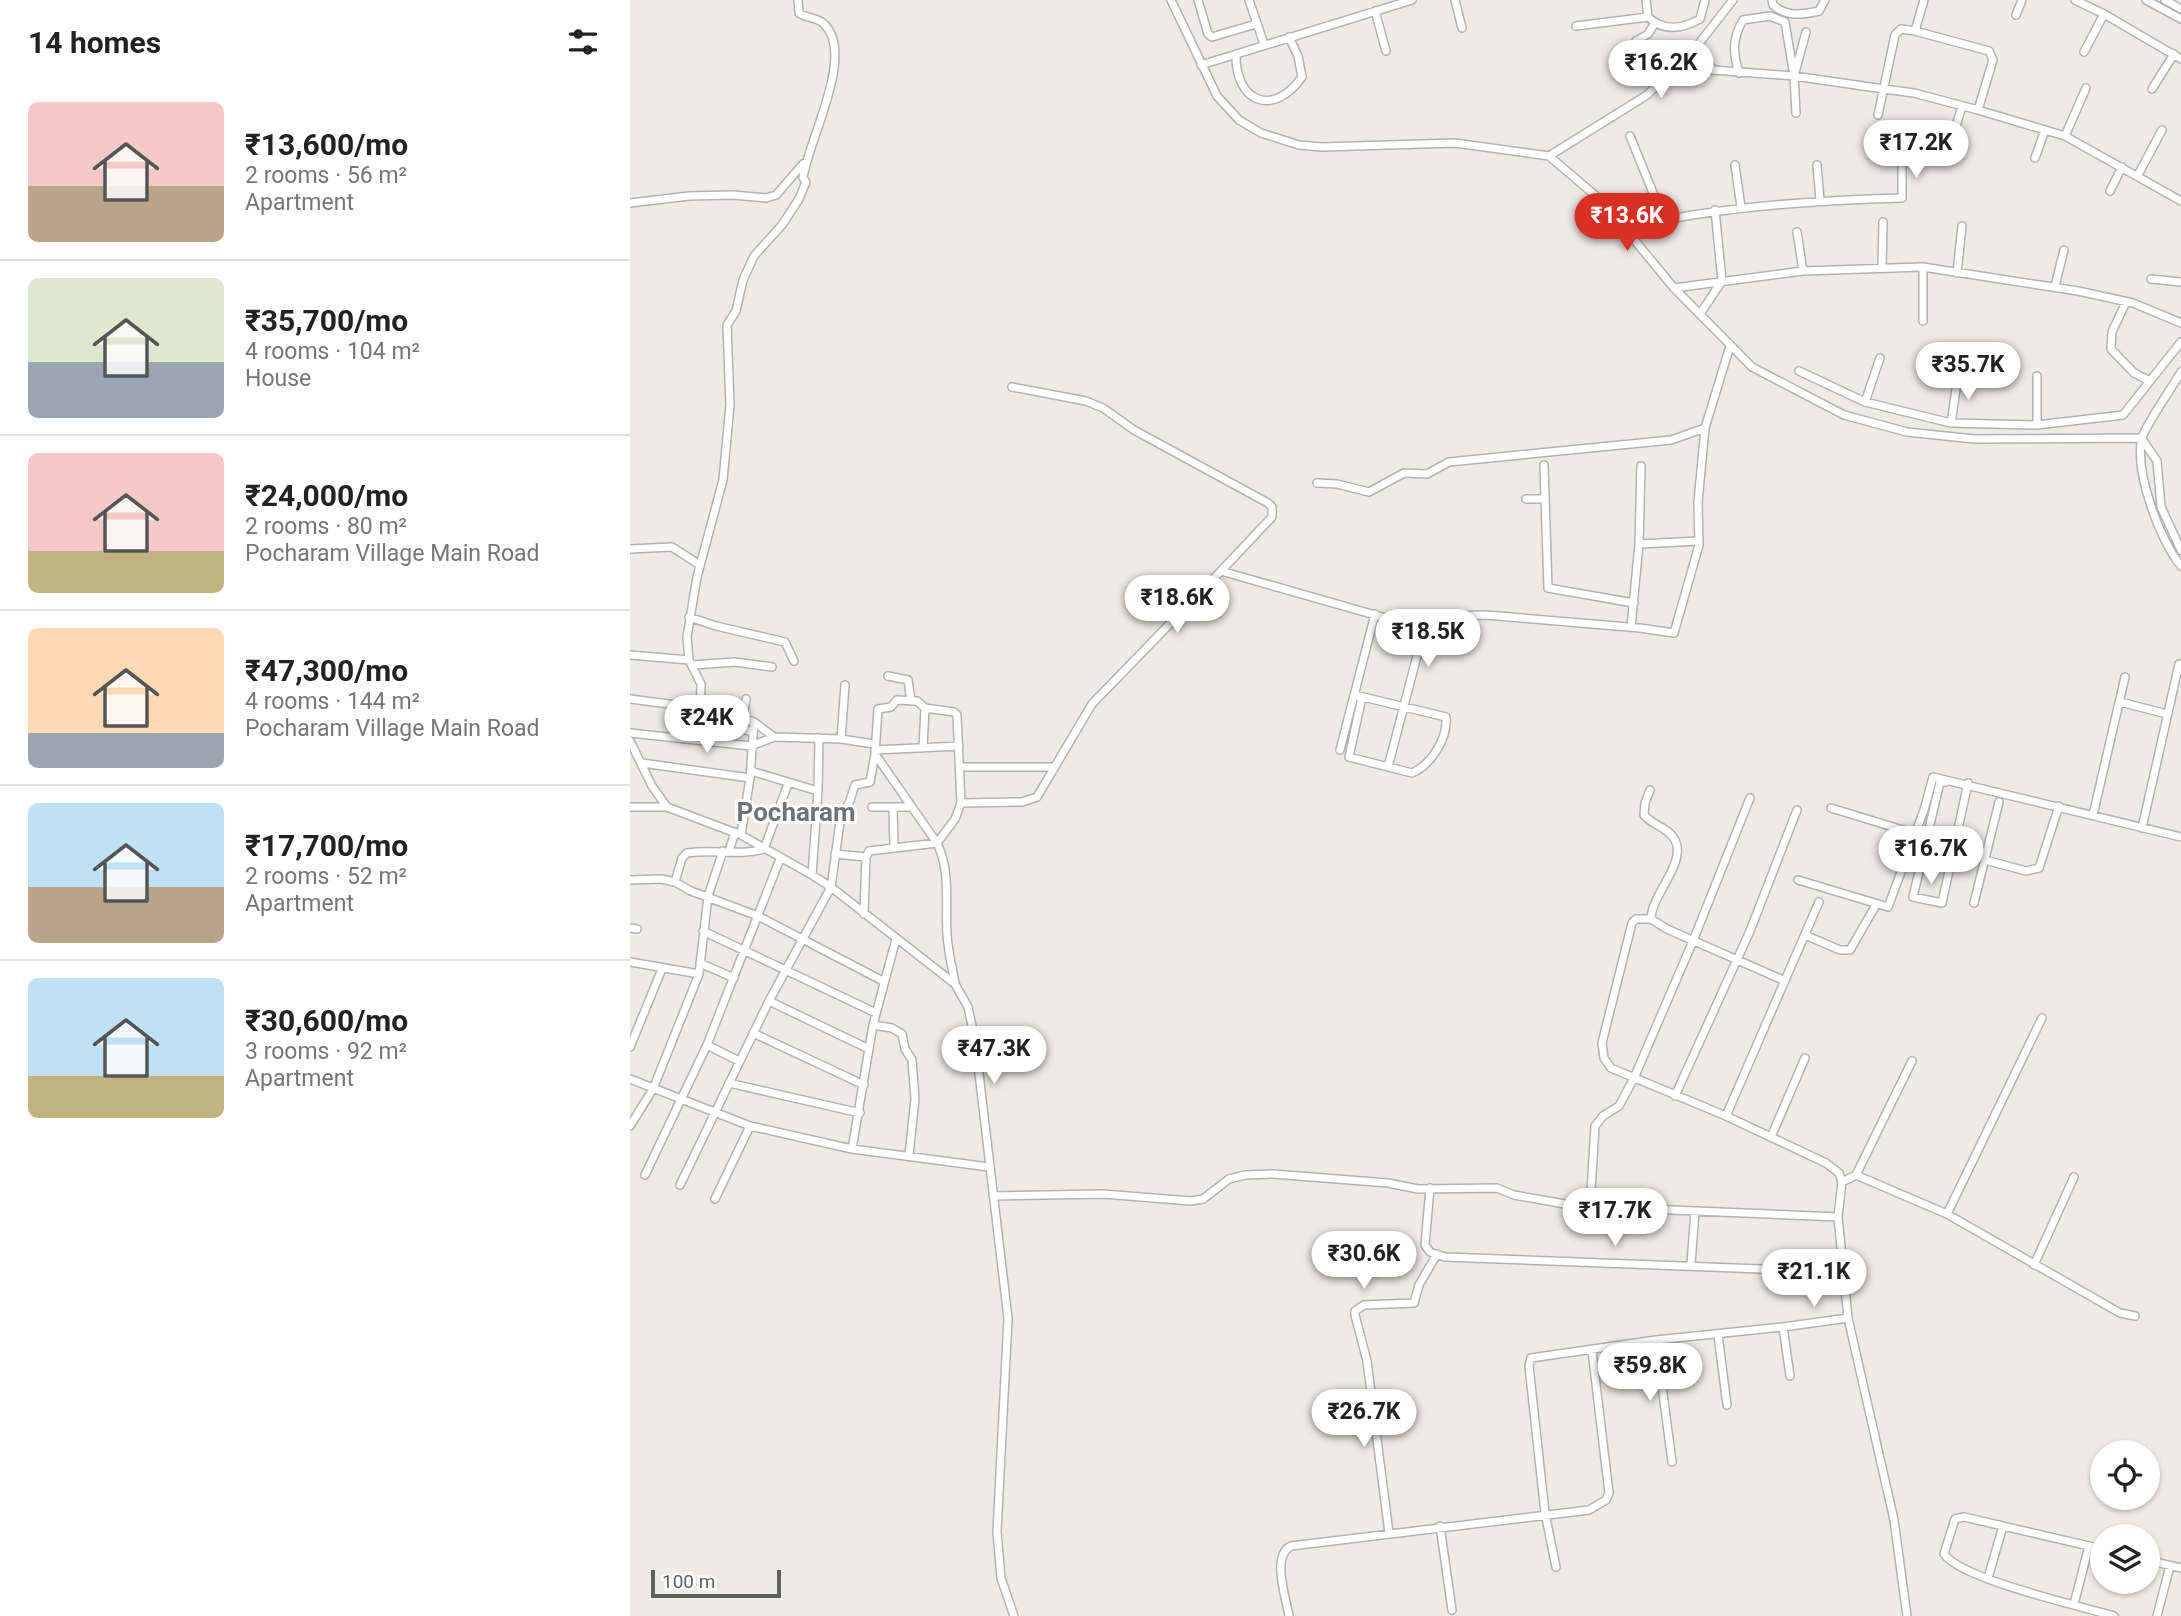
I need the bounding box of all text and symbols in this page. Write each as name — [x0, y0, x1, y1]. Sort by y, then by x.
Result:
icon: filters — [564, 23, 602, 61]
text: 14 homes — [28, 25, 161, 60]
pin: ₹16.2K — [1604, 41, 1718, 100]
text: ₹16.2K — [1625, 49, 1697, 76]
pin: ₹17.2K — [1859, 120, 1973, 180]
text: ₹13,600/mo — [245, 127, 408, 162]
text: ₹17.2K — [1880, 129, 1952, 156]
icon: home — [84, 130, 168, 214]
text: 2 rooms · 56 m² — [245, 162, 407, 189]
text: Apartment — [245, 189, 354, 216]
pin: ₹13.6K — [1570, 194, 1684, 253]
text: ₹13.6K — [1591, 202, 1663, 229]
text: ₹35,700/mo — [245, 303, 408, 338]
icon: home — [84, 306, 168, 390]
text: 4 rooms · 104 m² — [245, 338, 420, 365]
pin: ₹35.7K — [1911, 342, 2025, 402]
text: ₹35.7K — [1932, 351, 2004, 378]
text: House — [245, 365, 311, 392]
text: ₹24,000/mo — [245, 478, 408, 513]
icon: home — [84, 481, 168, 565]
text: 2 rooms · 80 m² — [245, 513, 407, 540]
text: Pocharam Village Main Road — [245, 540, 540, 567]
pin: ₹18.6K — [1120, 576, 1234, 635]
text: ₹18.6K — [1141, 584, 1213, 611]
pin: ₹18.5K — [1371, 610, 1485, 669]
text: ₹18.5K — [1392, 618, 1464, 645]
text: ₹47,300/mo — [245, 653, 408, 688]
icon: home — [84, 656, 168, 740]
text: 4 rooms · 144 m² — [245, 688, 420, 715]
pin: ₹24K — [666, 696, 748, 755]
text: ₹24K — [680, 704, 734, 731]
text: Pocharam Village Main Road — [245, 715, 540, 742]
district label: Pocharam — [737, 797, 855, 827]
pin: ₹16.7K — [1874, 826, 1988, 886]
text: ₹17,700/mo — [245, 828, 408, 863]
icon: home — [84, 831, 168, 915]
text: ₹16.7K — [1895, 835, 1967, 862]
text: 2 rooms · 52 m² — [245, 863, 407, 890]
text: Apartment — [245, 890, 354, 917]
text: ₹30,600/mo — [245, 1003, 408, 1038]
icon: home — [84, 1006, 168, 1090]
pin: ₹47.3K — [937, 1026, 1051, 1086]
text: ₹47.3K — [958, 1035, 1030, 1062]
text: 3 rooms · 92 m² — [245, 1038, 407, 1065]
text: Apartment — [245, 1065, 354, 1092]
pin: ₹17.7K — [1558, 1188, 1672, 1248]
text: ₹17.7K — [1579, 1197, 1651, 1224]
pin: ₹30.6K — [1307, 1232, 1421, 1291]
text: ₹30.6K — [1328, 1240, 1400, 1267]
pin: ₹21.1K — [1757, 1250, 1871, 1309]
text: ₹21.1K — [1778, 1258, 1850, 1285]
pin: ₹59.8K — [1593, 1344, 1707, 1403]
text: ₹59.8K — [1614, 1352, 1686, 1379]
pin: ₹26.7K — [1307, 1390, 1421, 1449]
text: ₹26.7K — [1328, 1398, 1400, 1425]
map controls — [2090, 1440, 2160, 1594]
button: locate — [2090, 1440, 2160, 1510]
button: layers — [2090, 1524, 2160, 1594]
scale bar — [651, 1567, 780, 1599]
text: 100 m — [662, 1570, 715, 1593]

